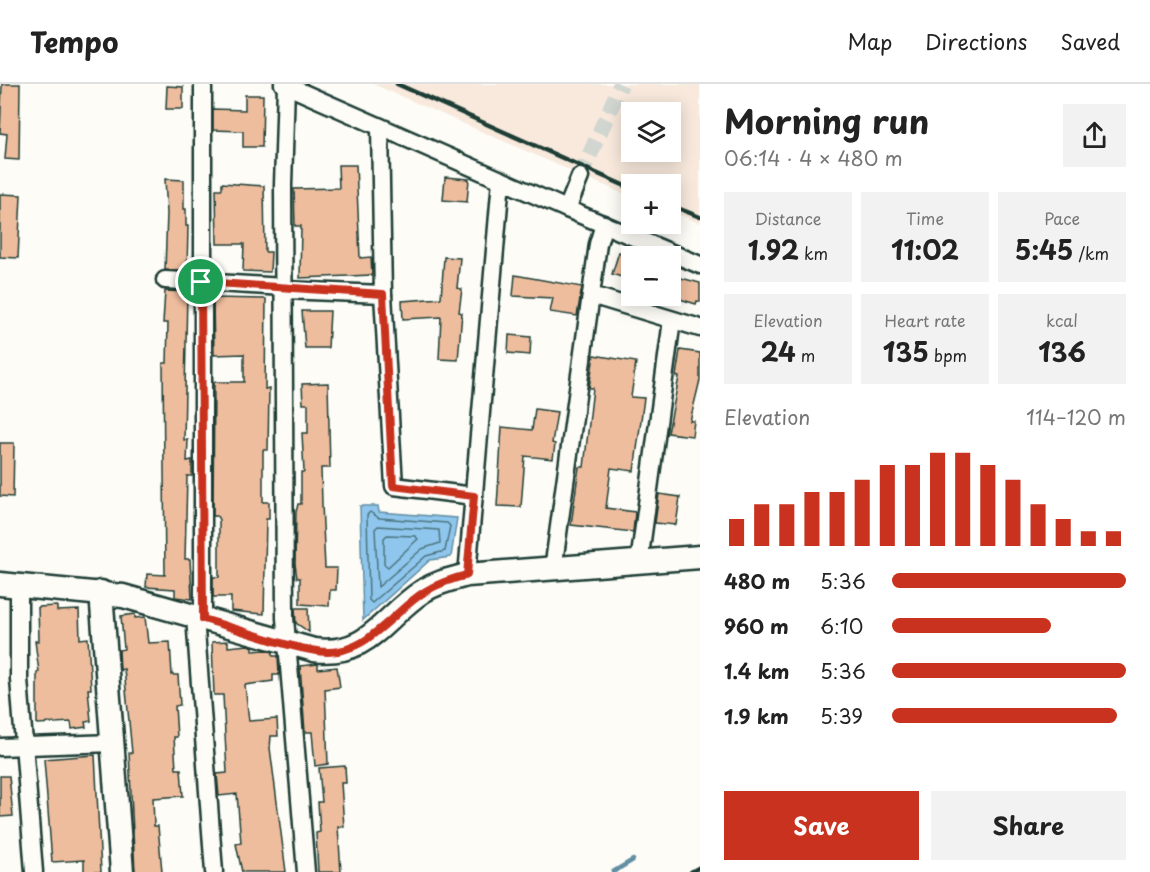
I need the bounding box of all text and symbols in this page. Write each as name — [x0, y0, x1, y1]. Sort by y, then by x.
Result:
text: Tempo — [30, 20, 118, 63]
text: Map — [847, 25, 892, 57]
text: Directions — [925, 25, 1027, 57]
text: Saved — [1060, 25, 1120, 57]
text: Morning run — [724, 95, 929, 145]
map controls — [621, 102, 681, 306]
button: layers — [621, 102, 681, 162]
button: share — [1063, 104, 1126, 167]
text: 06:14 · 4 × 480 m — [724, 143, 903, 173]
button: + — [621, 174, 681, 234]
text: Distance — [754, 206, 822, 230]
text: Time — [906, 206, 944, 230]
text: Pace — [1044, 206, 1080, 230]
text: 1.92 — [748, 230, 799, 269]
text: 11:02 — [891, 230, 959, 269]
text: 5:45 — [1015, 230, 1073, 269]
text: km — [799, 241, 828, 265]
text: /km — [1073, 241, 1109, 265]
button: − — [621, 246, 681, 306]
pin — [175, 256, 226, 307]
icon: arrive — [184, 265, 217, 298]
text: Elevation — [753, 308, 823, 332]
text: Heart rate — [885, 308, 965, 332]
text: kcal — [1046, 308, 1078, 332]
text: 24 — [761, 332, 796, 371]
text: 135 — [883, 332, 929, 371]
text: 136 — [1038, 332, 1086, 371]
text: m — [796, 343, 815, 367]
text: bpm — [929, 343, 967, 367]
text: Elevation — [724, 402, 810, 432]
text: 114–120 m — [1026, 402, 1126, 432]
text: 480 m — [724, 566, 790, 596]
text: 5:36 — [820, 566, 866, 596]
text: 960 m — [724, 611, 789, 641]
text: 6:10 — [820, 611, 863, 641]
text: 1.4 km — [724, 656, 790, 686]
text: 5:36 — [820, 656, 866, 686]
text: 1.9 km — [724, 701, 789, 731]
text: 5:39 — [820, 701, 863, 731]
button: Save — [724, 791, 919, 860]
button: Share — [931, 791, 1126, 860]

